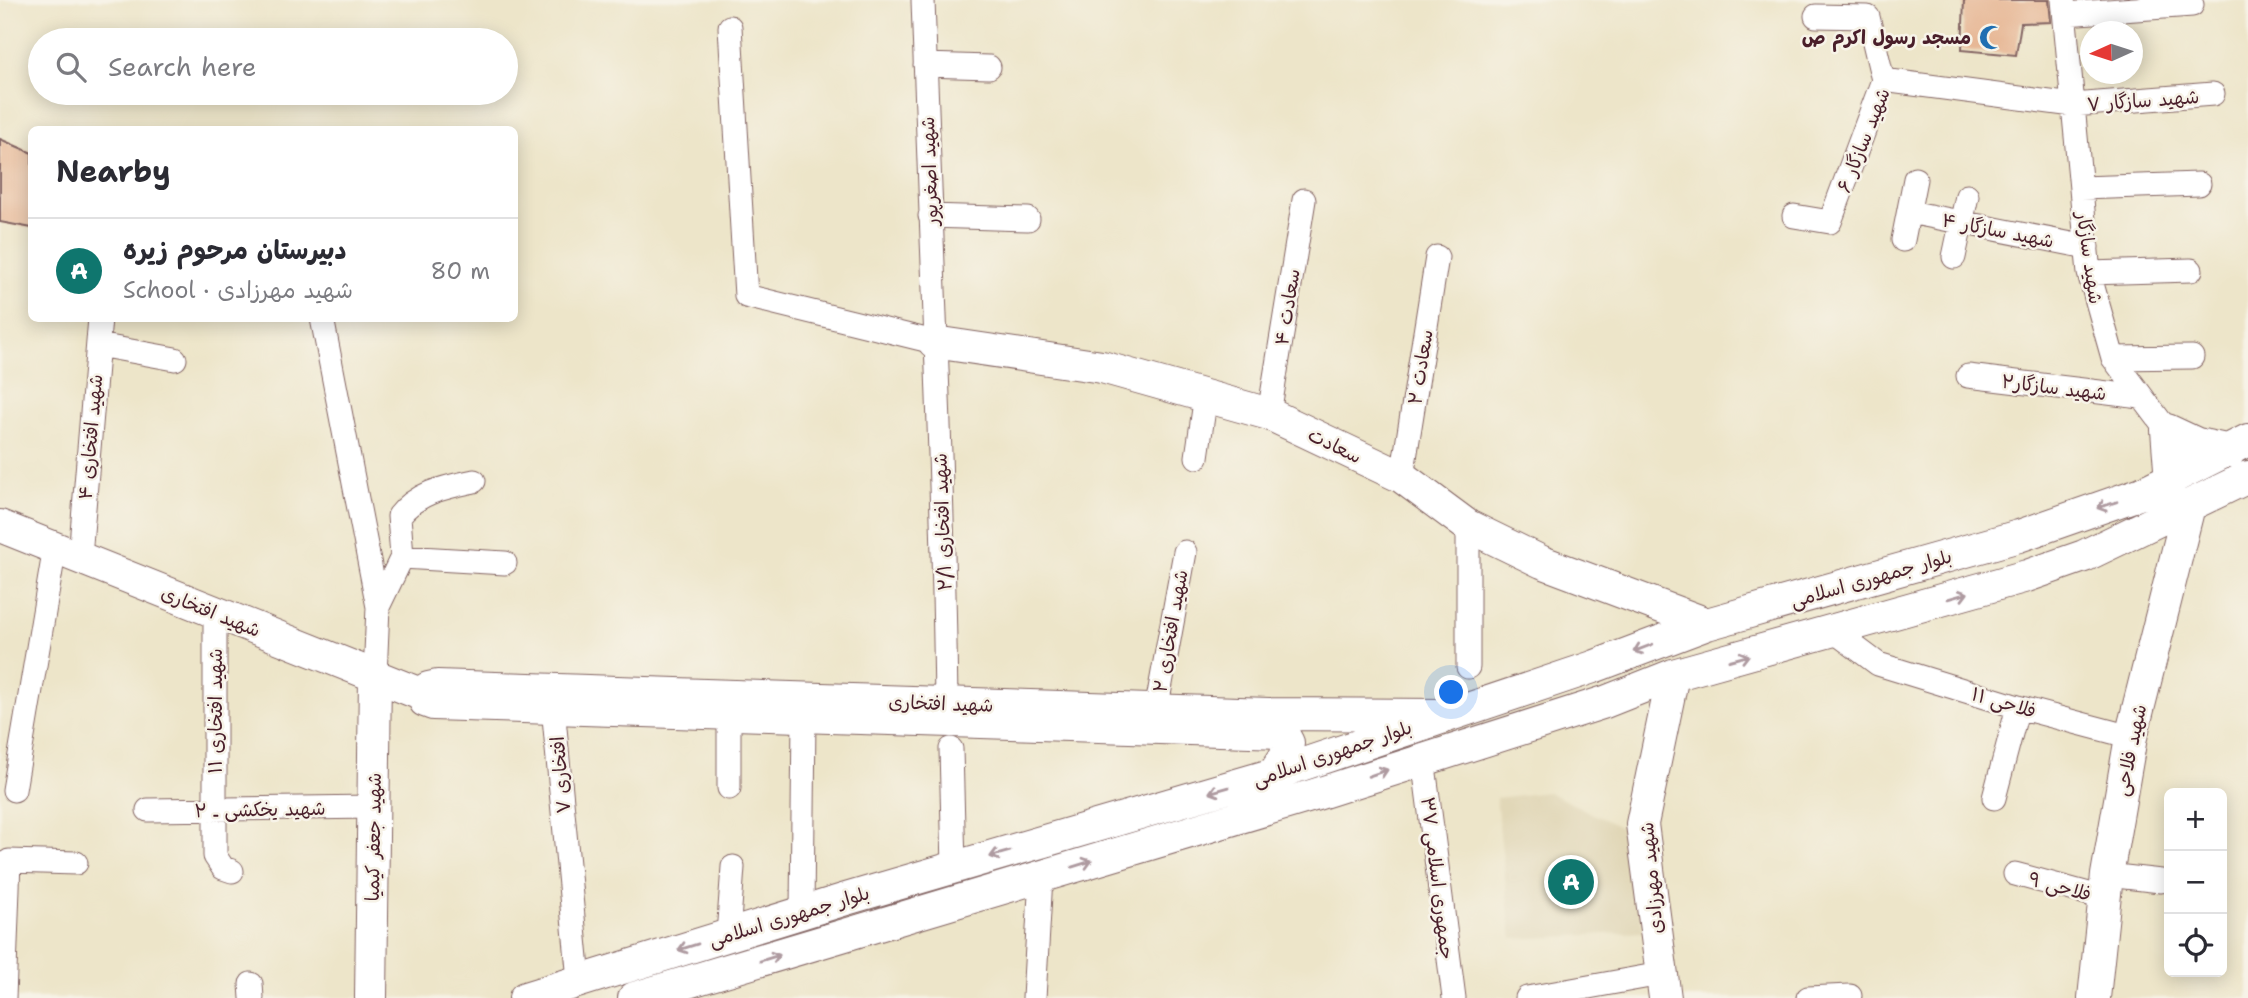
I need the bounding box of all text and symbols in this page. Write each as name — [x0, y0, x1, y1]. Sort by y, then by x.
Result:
north arrow — [2080, 21, 2143, 84]
mosque icon: مسجد رسول اکرم ص — [1977, 23, 2005, 51]
place label: مسجد رسول اکرم ص — [1802, 25, 1971, 52]
search box — [28, 28, 518, 105]
icon: search — [52, 48, 90, 86]
text: Search here — [108, 49, 257, 84]
street label: شهید سازگار ۶ — [1831, 84, 1896, 196]
street label: شهید سازگار ۷ — [2086, 84, 2200, 117]
street label: شهید اصغرپور — [915, 116, 944, 228]
text: Nearby — [56, 151, 171, 192]
street label: شهید سازگار ۴ — [1940, 207, 2056, 254]
street label: شهید سازگار — [2070, 208, 2108, 306]
text: دبیرستان مرحوم زیره — [123, 232, 347, 267]
text: A — [70, 256, 88, 286]
text: 80 m — [431, 256, 490, 286]
street label: سعادت ۴ — [1269, 267, 1306, 347]
text: School · شهید مهرزادی — [123, 275, 353, 305]
street label: سعادت ۲ — [1402, 328, 1439, 407]
street label: شهید سازگار۲ — [2000, 369, 2108, 406]
street label: شهید افتخاری ۴ — [73, 373, 108, 501]
street label: سعادت — [1304, 422, 1366, 469]
street label: شهید افتخاری ۲/۱ — [928, 453, 957, 591]
one-way arrow — [2096, 499, 2118, 512]
street label: بلوار جمهوری اسلامی — [1788, 543, 1955, 613]
street label: شهید افتخاری ۲ — [1147, 568, 1194, 695]
street label: شهید افتخاری — [157, 580, 264, 643]
one-way arrow — [1947, 589, 1969, 602]
one-way arrow — [1633, 643, 1655, 656]
street label: شهید افتخاری ۱۱ — [203, 648, 228, 774]
one-way arrow — [1728, 650, 1750, 663]
your location — [1434, 675, 1468, 709]
street label: فلاحی ۱۱ — [1969, 681, 2039, 724]
street label: شهید افتخاری — [888, 689, 994, 718]
street label: شهید فلاحی — [2109, 702, 2152, 798]
street label: بلوار جمهوری اسلامی — [1249, 715, 1415, 792]
street label: افتخاری ۷ — [545, 735, 576, 815]
one-way arrow — [1367, 766, 1389, 778]
street label: شهید جعفر کیمیا — [360, 772, 387, 902]
one-way arrow — [1208, 785, 1230, 798]
map controls — [2164, 788, 2227, 977]
button: + — [2164, 788, 2227, 851]
street label: جمهوری اسلامی ۳۷ — [1415, 795, 1460, 961]
street label: شهید یخکشی ـ ۲ — [194, 796, 326, 823]
street label: شهید مهرزادی — [1634, 821, 1669, 935]
one-way arrow — [989, 848, 1011, 861]
button: − — [2164, 851, 2227, 914]
pin: A — [1548, 856, 1594, 908]
one-way arrow — [1071, 857, 1093, 870]
street label: فلاحی ۹ — [2026, 866, 2094, 907]
street label: بلوار جمهوری اسلامی — [706, 880, 873, 953]
button: locate — [2164, 914, 2227, 977]
one-way arrow — [678, 941, 700, 954]
one-way arrow — [759, 950, 781, 963]

